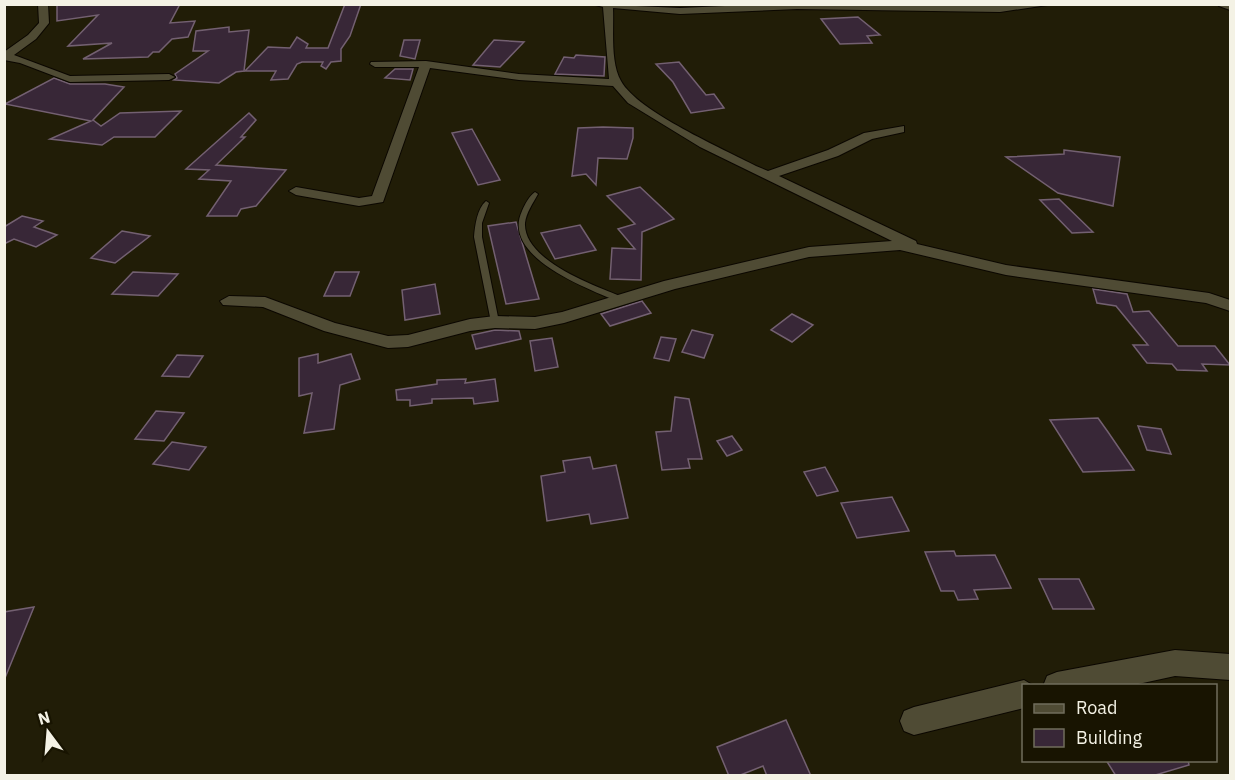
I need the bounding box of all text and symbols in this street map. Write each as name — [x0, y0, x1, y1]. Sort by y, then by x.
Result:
legend — [1022, 684, 1217, 762]
text: Road — [1076, 696, 1117, 719]
north arrow — [18, 702, 78, 762]
text: N — [36, 706, 52, 729]
text: Building — [1076, 726, 1143, 749]

